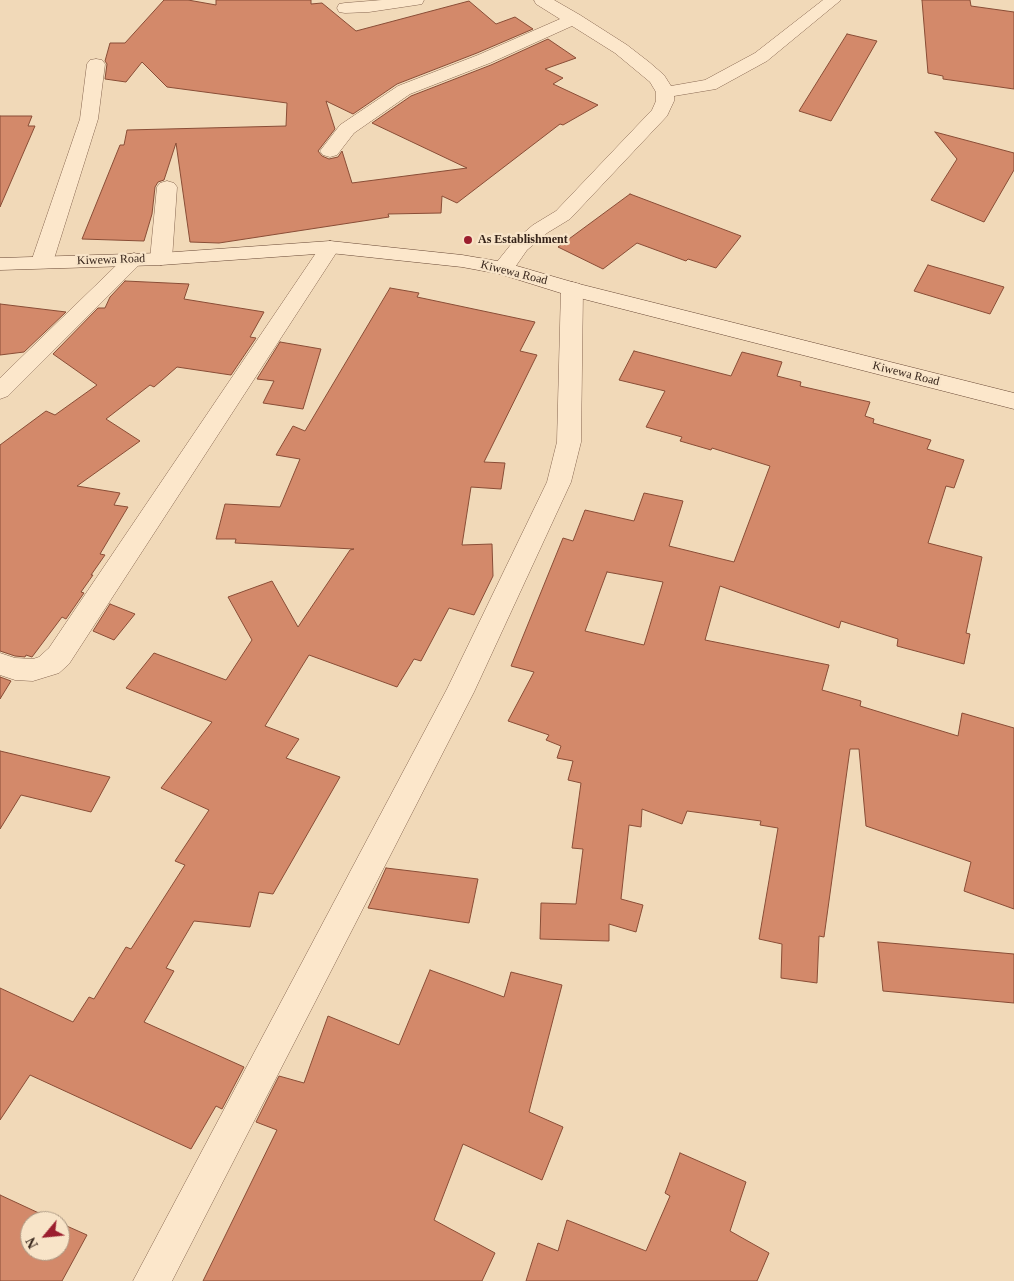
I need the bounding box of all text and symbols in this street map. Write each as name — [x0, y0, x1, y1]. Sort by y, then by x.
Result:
place label: As Establishment — [478, 233, 568, 247]
marker: As Establishment — [462, 234, 474, 246]
street label: Kiwewa Road — [77, 252, 145, 268]
street label: Kiwewa Road — [479, 258, 549, 288]
street label: Kiwewa Road — [871, 359, 941, 389]
north arrow — [20, 1211, 70, 1261]
text: N — [23, 1235, 41, 1251]

